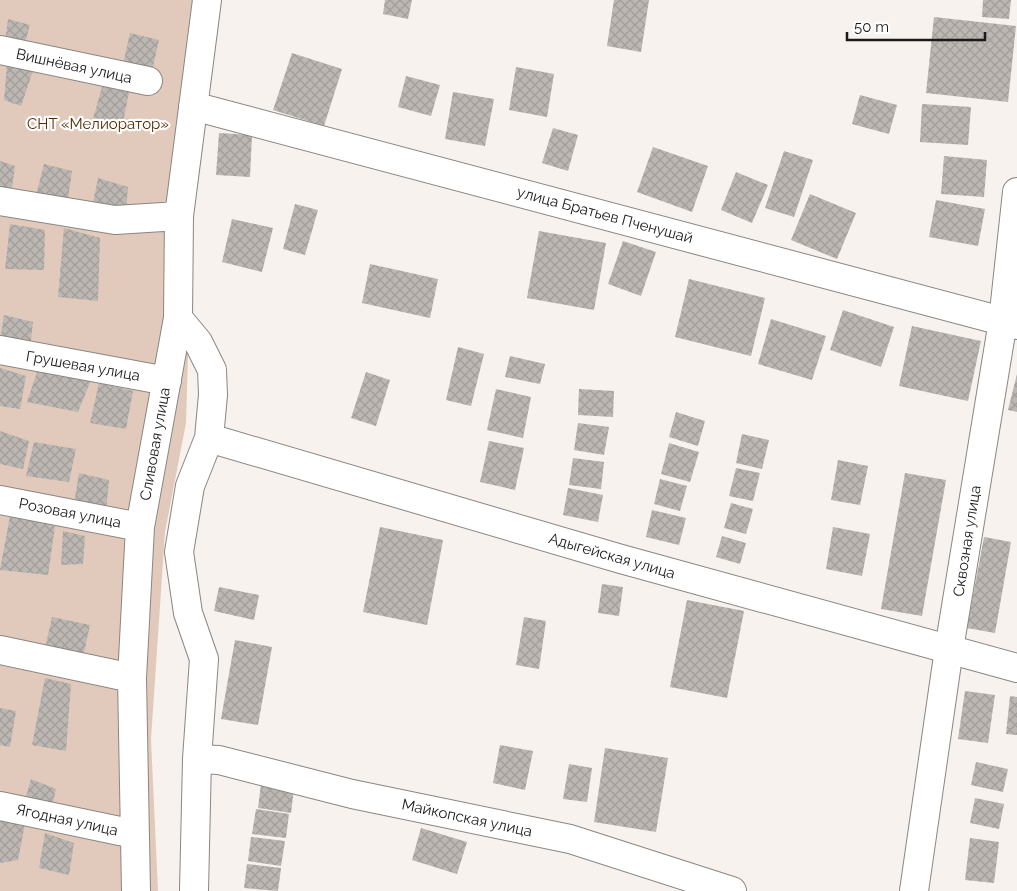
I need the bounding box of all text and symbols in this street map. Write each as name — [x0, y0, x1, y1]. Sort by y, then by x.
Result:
scale bar — [847, 10, 984, 42]
text: 50 m — [854, 18, 889, 36]
street label: Вишнёвая улица — [14, 45, 134, 87]
park label: СНТ «Мелиоратор» — [27, 115, 169, 133]
street label: улица Братьев Пченушай — [515, 183, 695, 247]
street label: Грушевая улица — [25, 347, 141, 385]
street label: Сливовая улица — [136, 386, 174, 502]
street label: Сквозная улица — [949, 484, 985, 598]
street label: Розовая улица — [17, 494, 123, 532]
street label: Адыгейская улица — [547, 529, 677, 583]
street label: Майкопская улица — [400, 795, 534, 841]
street label: Ягодная улица — [14, 800, 120, 840]

